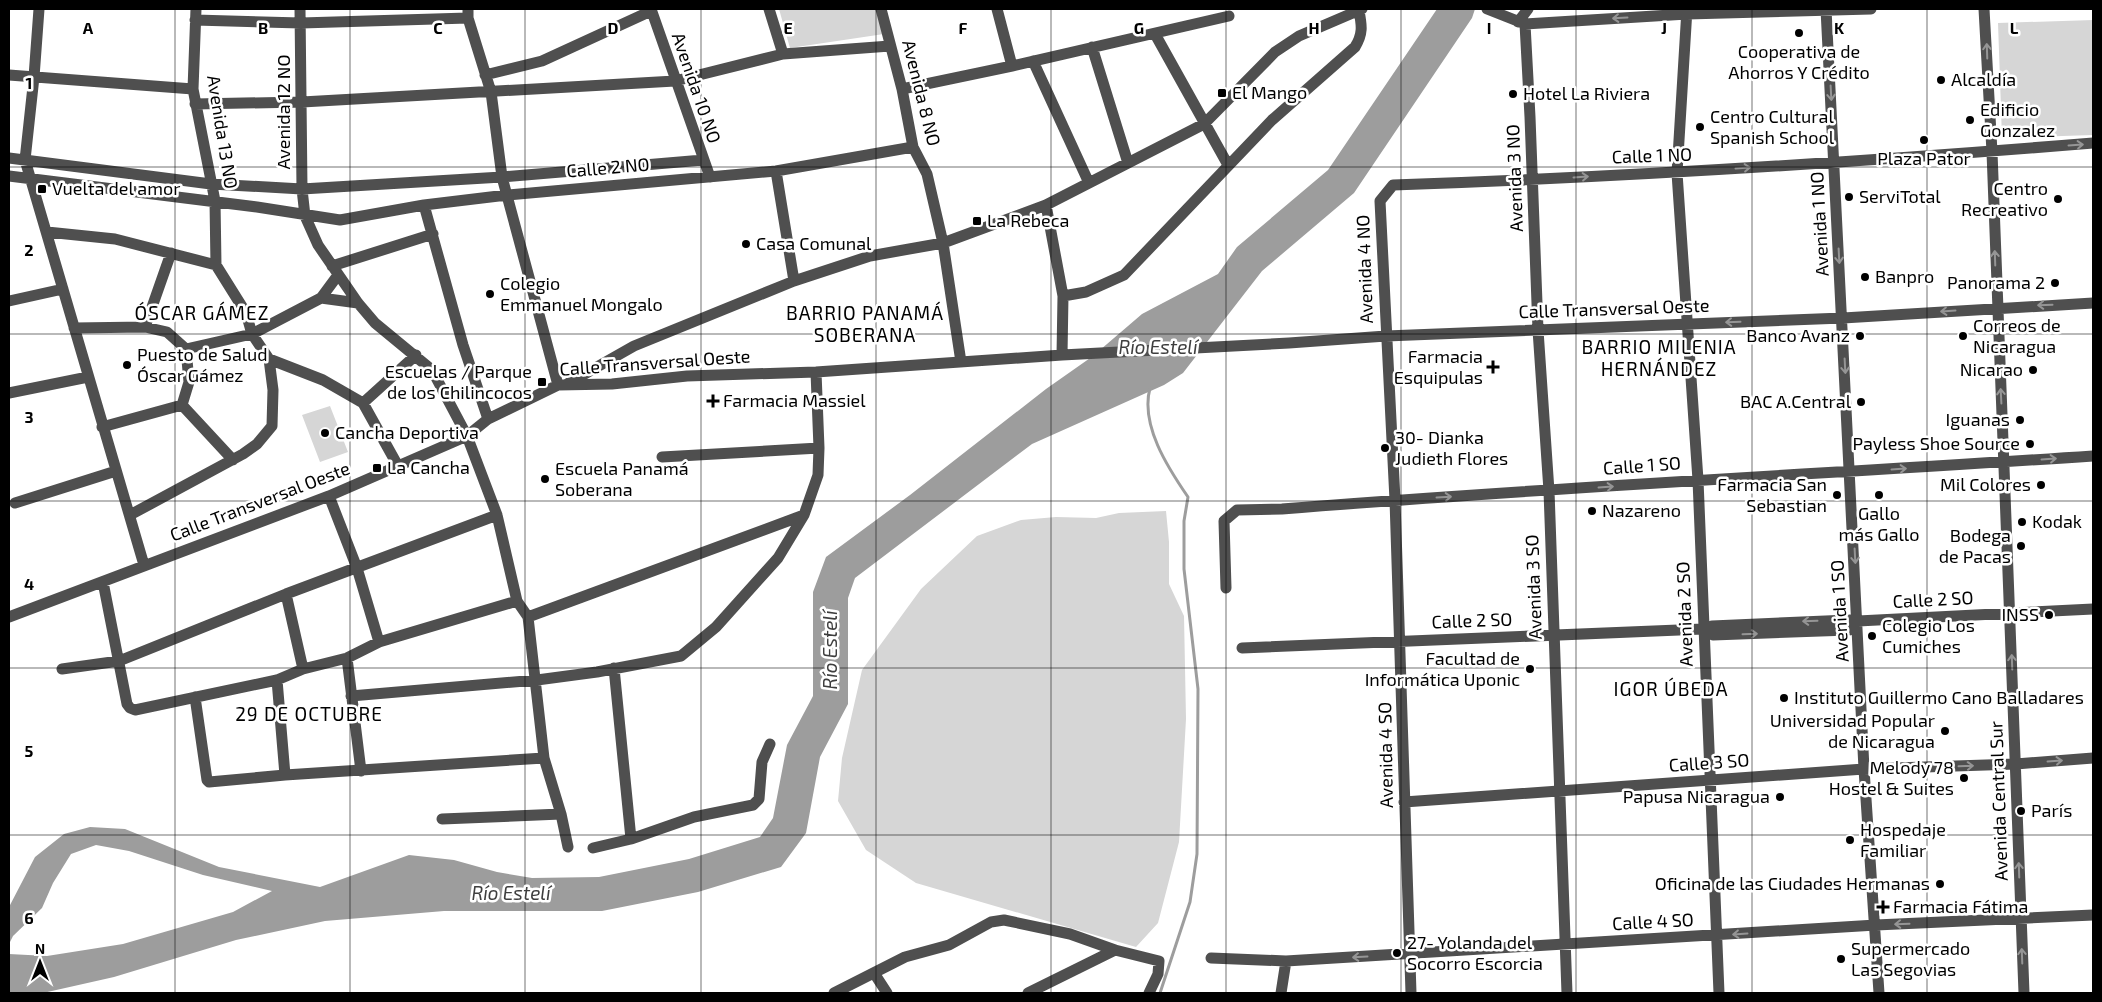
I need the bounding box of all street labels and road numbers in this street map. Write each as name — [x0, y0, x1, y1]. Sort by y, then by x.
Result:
street label: Avenida 10 NO — [668, 29, 726, 146]
street label: Avenida 8 NO — [898, 37, 946, 148]
street label: Avenida 12 NO — [272, 54, 294, 170]
street label: Avenida 13 NO — [203, 73, 243, 190]
street label: Avenida 3 NO — [1501, 124, 1527, 232]
street label: Calle 1 NO — [1611, 143, 1693, 167]
street label: Calle 2 NO — [565, 152, 650, 182]
street label: Avenida 1 NO — [1805, 171, 1833, 277]
street label: Avenida 4 NO — [1351, 214, 1377, 324]
street label: Calle Transversal Oeste — [1518, 294, 1710, 322]
street label: Calle Transversal Oeste — [559, 344, 751, 380]
street label: Calle 1 SO — [1602, 451, 1682, 479]
street label: Calle Transversal Oeste — [166, 457, 353, 546]
street label: Avenida 3 SO — [1520, 534, 1546, 640]
street label: Avenida 1 SO — [1825, 559, 1853, 663]
street label: Avenida 2 SO — [1671, 561, 1697, 667]
street label: Calle 2 SO — [1892, 586, 1974, 612]
street label: Calle 2 SO — [1431, 608, 1513, 632]
street label: Avenida 4 SO — [1373, 702, 1397, 808]
street label: Avenida Central Sur — [1984, 721, 2012, 881]
street label: Calle 3 SO — [1668, 748, 1750, 776]
street label: Calle 4 SO — [1612, 908, 1694, 934]

